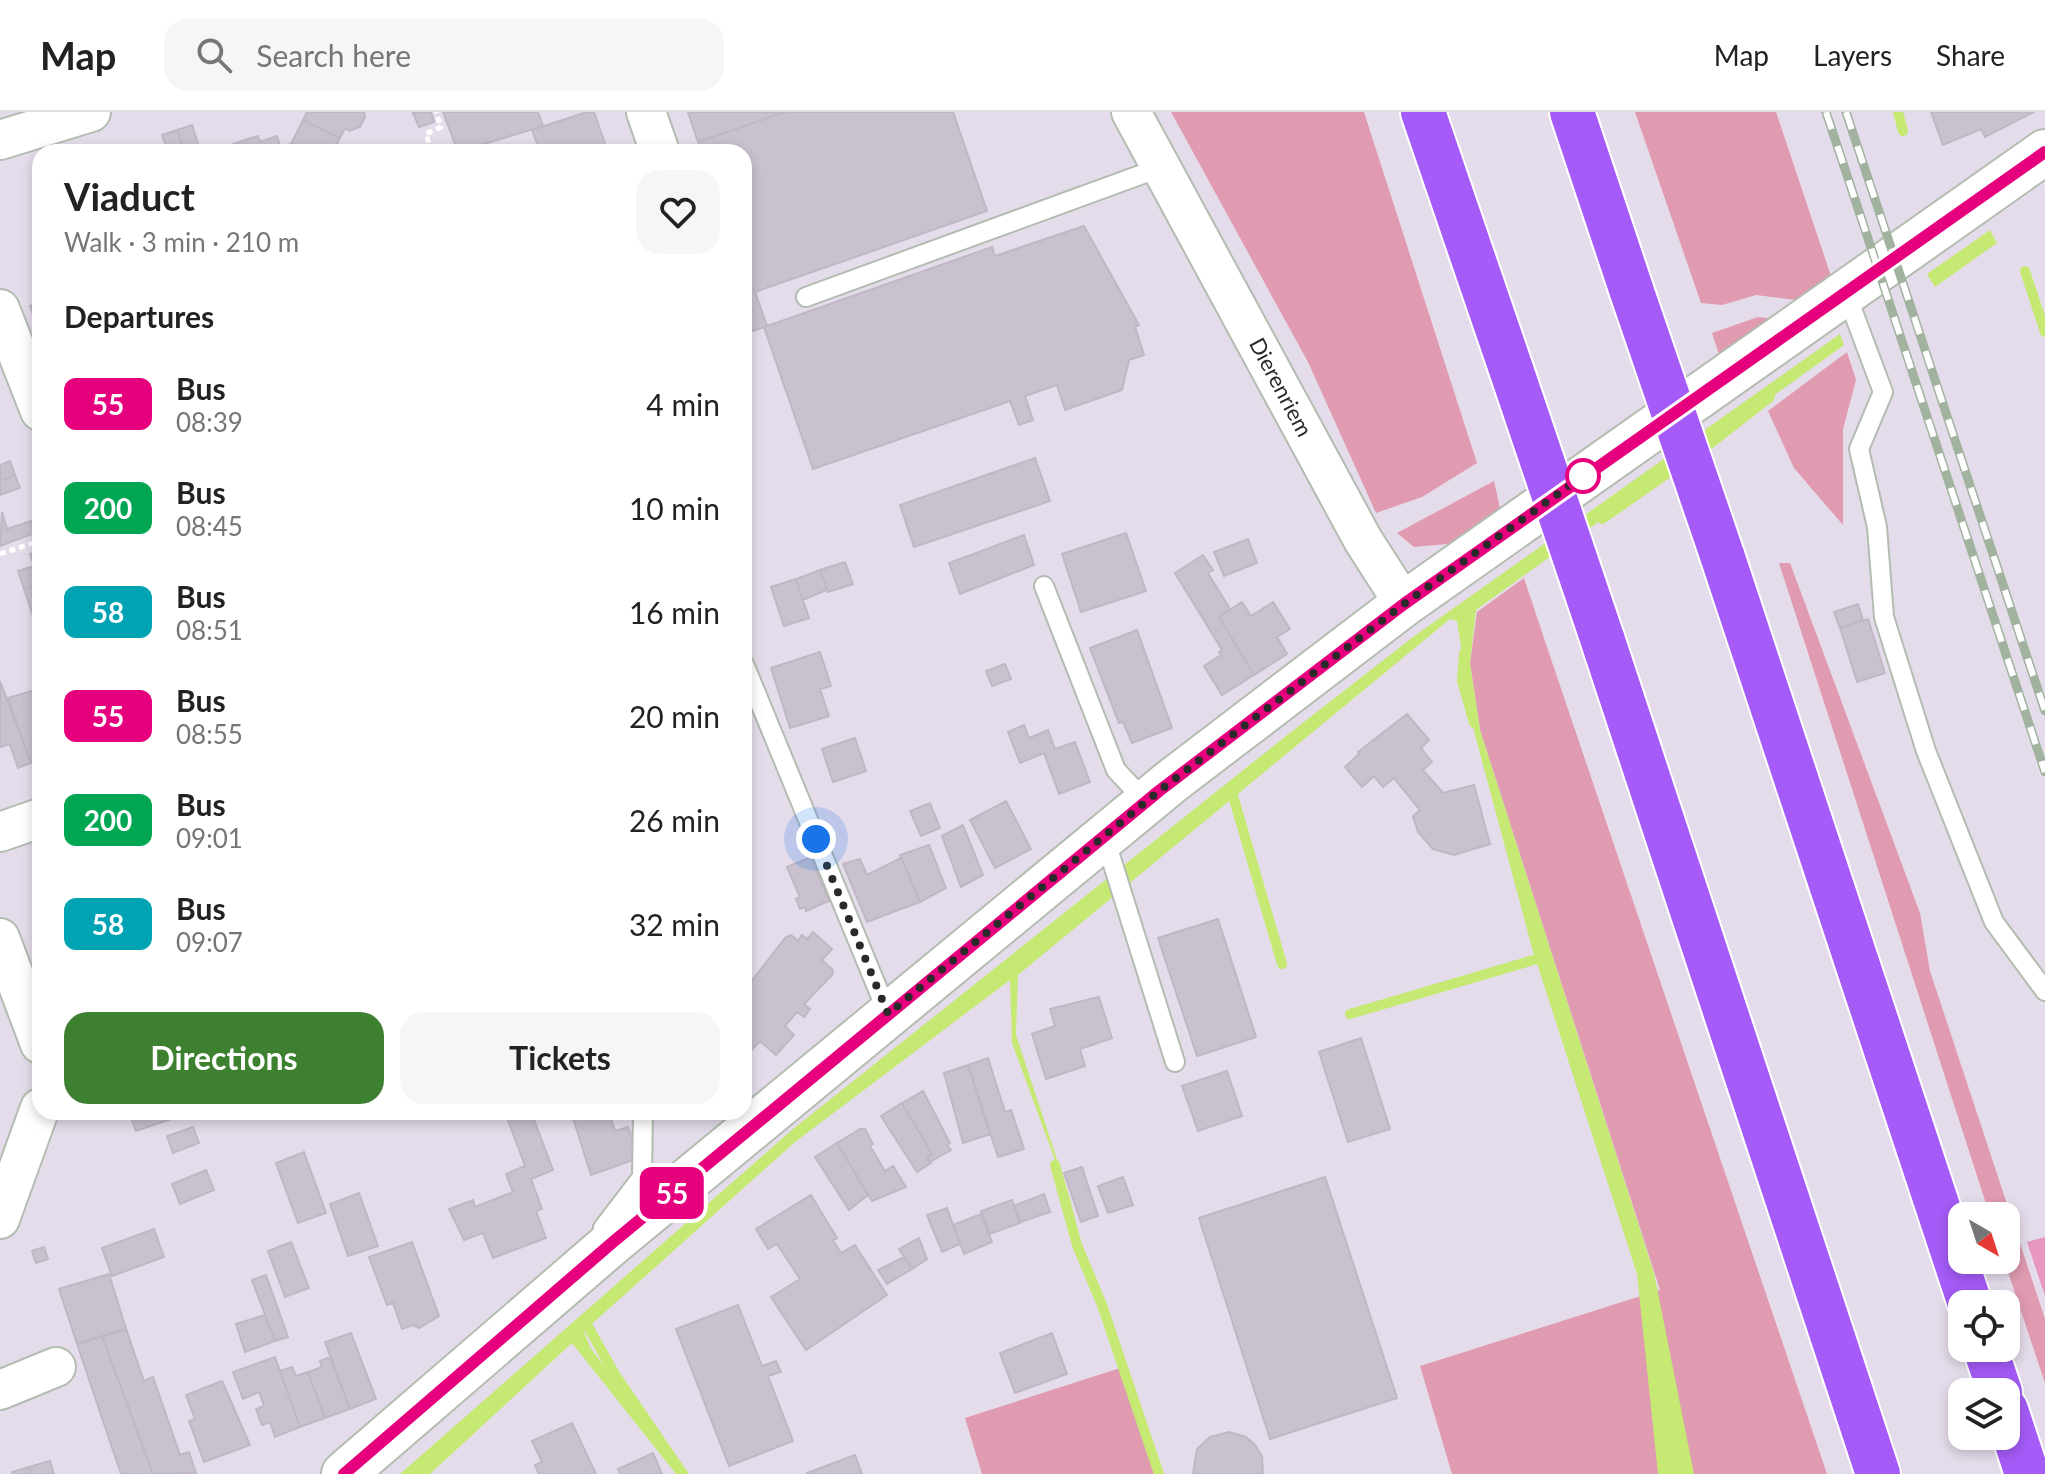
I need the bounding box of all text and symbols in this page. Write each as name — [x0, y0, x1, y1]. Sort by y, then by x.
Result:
search box — [164, 19, 724, 91]
text: Map — [40, 32, 116, 78]
icon: search — [192, 33, 236, 77]
text: Search here — [256, 37, 411, 73]
text: Map — [1714, 38, 1769, 72]
text: Layers — [1813, 38, 1892, 72]
text: Share — [1936, 38, 2005, 72]
button: heart — [636, 170, 720, 254]
text: Viaduct — [64, 173, 195, 219]
text: Walk · 3 min · 210 m — [64, 226, 299, 258]
text: Departures — [64, 298, 214, 334]
street label: Dierenriem — [1244, 333, 1319, 441]
text: Bus — [176, 370, 226, 406]
text: 4 min — [646, 386, 720, 422]
text: 55 — [92, 387, 124, 421]
text: 08:39 — [176, 406, 243, 438]
unlabelled marker — [1566, 459, 1600, 493]
text: Bus — [176, 474, 226, 510]
text: 10 min — [629, 490, 720, 526]
text: 200 — [84, 491, 132, 525]
text: 08:45 — [176, 510, 243, 542]
text: Bus — [176, 578, 226, 614]
text: 16 min — [629, 594, 720, 630]
text: 58 — [92, 595, 124, 629]
text: 08:51 — [176, 614, 243, 646]
text: Bus — [176, 682, 226, 718]
text: 20 min — [629, 698, 720, 734]
text: 55 — [92, 699, 124, 733]
text: 08:55 — [176, 718, 243, 750]
text: Bus — [176, 786, 226, 822]
text: 26 min — [629, 802, 720, 838]
text: 200 — [84, 803, 132, 837]
your location — [796, 819, 836, 859]
text: 09:01 — [176, 822, 243, 854]
text: Bus — [176, 890, 226, 926]
text: 32 min — [629, 906, 720, 942]
text: 58 — [92, 907, 124, 941]
text: 09:07 — [176, 926, 243, 958]
button: Directions — [64, 1012, 384, 1104]
button: Tickets — [400, 1012, 720, 1104]
line badge: 55 — [636, 1167, 708, 1219]
text: 55 — [656, 1176, 688, 1210]
north arrow — [1948, 1202, 2020, 1274]
map controls — [1948, 1202, 2020, 1450]
button: locate — [1948, 1290, 2020, 1362]
button: layers — [1948, 1378, 2020, 1450]

